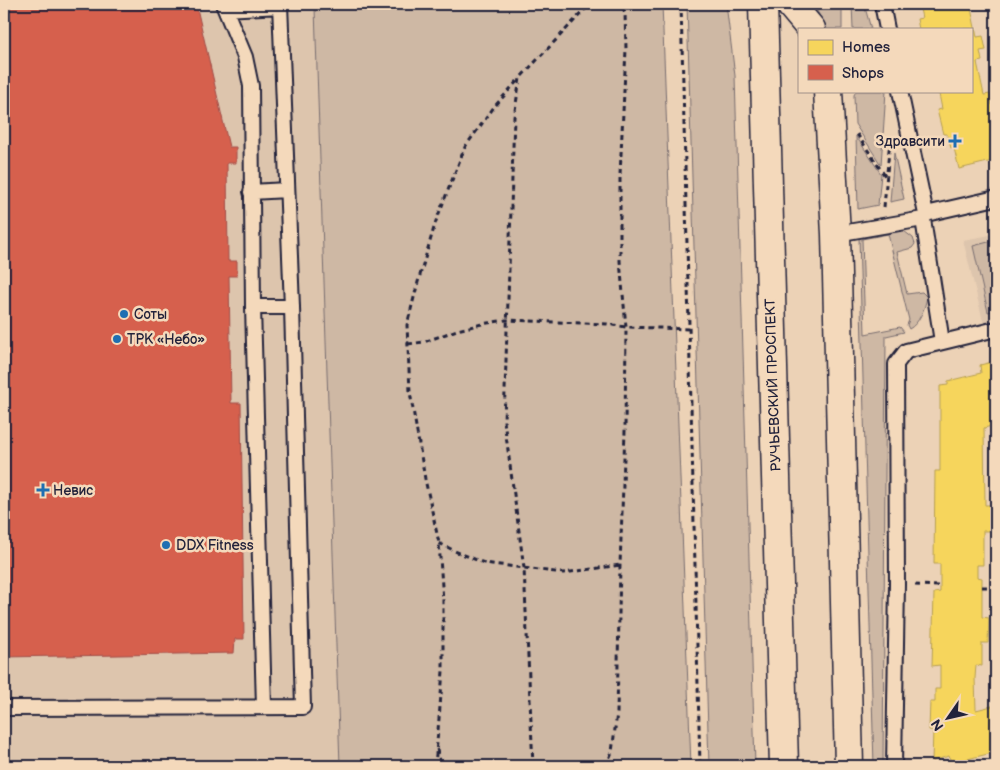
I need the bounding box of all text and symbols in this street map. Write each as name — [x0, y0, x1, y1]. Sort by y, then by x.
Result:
legend — [798, 28, 972, 92]
text: Homes — [842, 38, 891, 57]
text: Shops — [842, 64, 885, 83]
place label: Здравсити — [876, 133, 945, 150]
marker: Здравсити — [949, 135, 961, 147]
street label: РУЧЬЕВСКИЙ ПРОСПЕКТ — [761, 297, 785, 472]
place label: Соты — [134, 306, 167, 323]
marker: Соты — [118, 308, 130, 320]
place label: ТРК «Небо» — [127, 331, 205, 348]
marker: ТРК «Небо» — [111, 333, 123, 345]
place label: Невис — [53, 482, 93, 499]
marker: Невис — [37, 484, 49, 496]
place label: DDX Fitness — [176, 537, 254, 554]
marker: DDX Fitness — [160, 539, 172, 551]
north arrow — [922, 692, 972, 742]
text: N — [928, 716, 948, 734]

